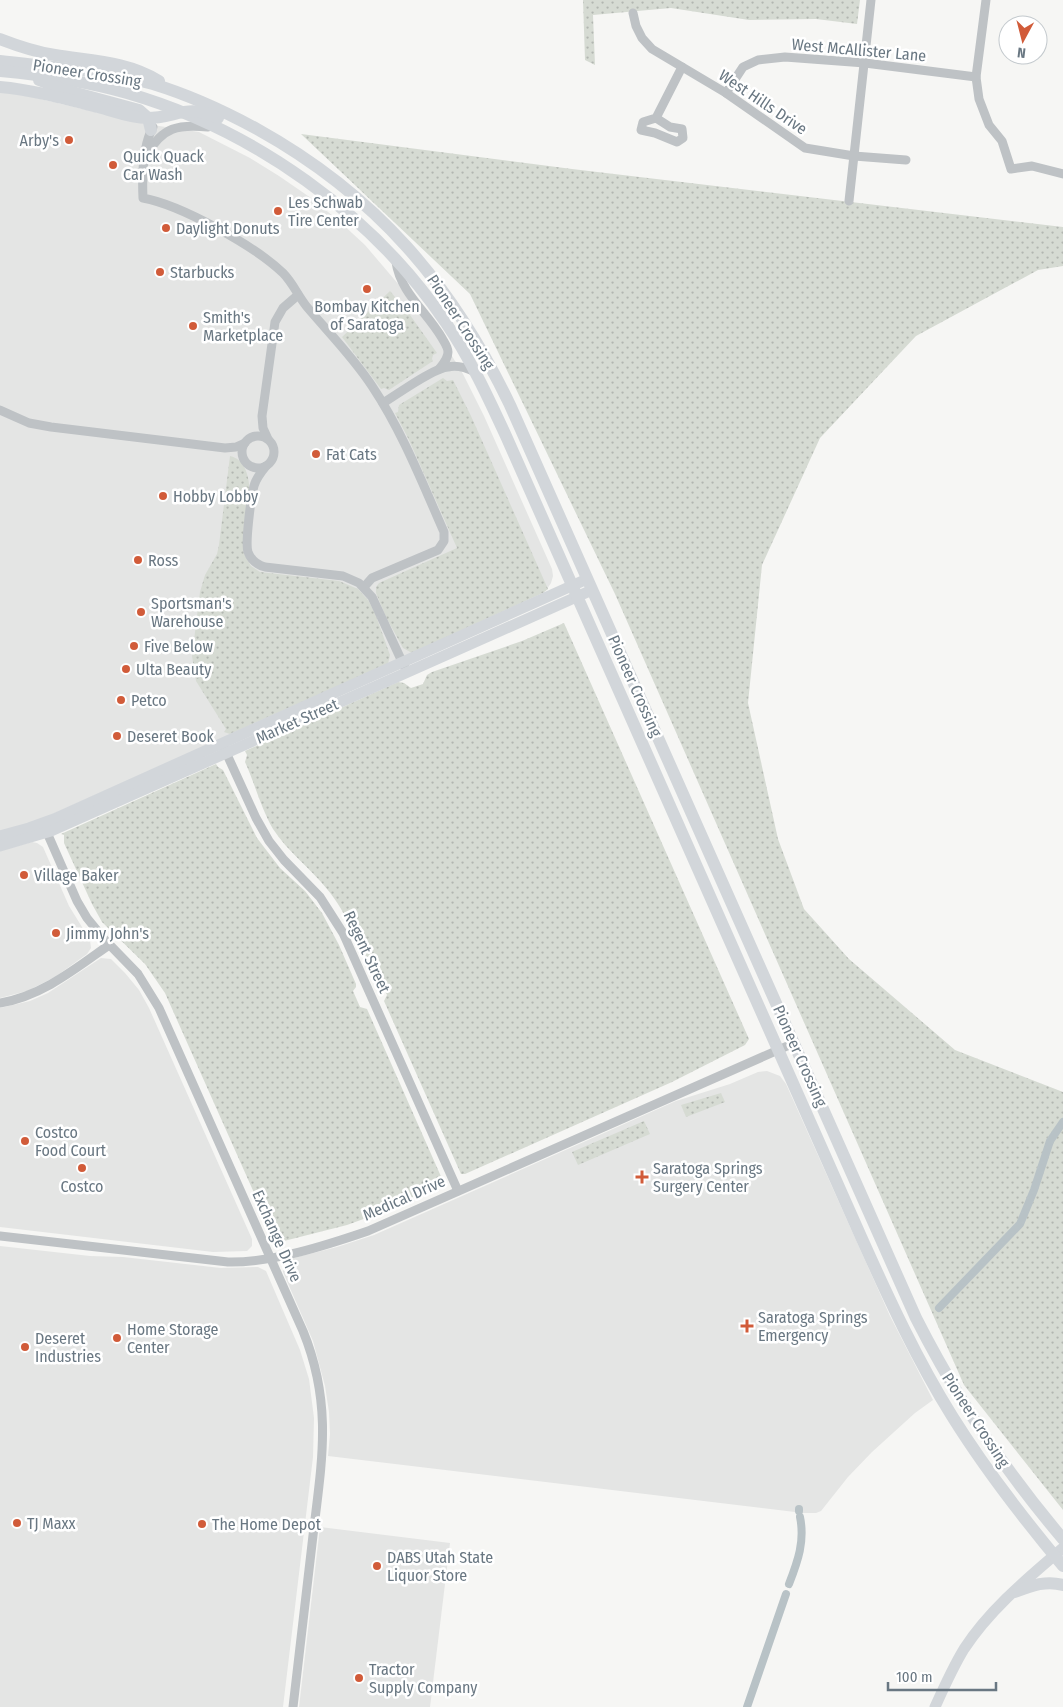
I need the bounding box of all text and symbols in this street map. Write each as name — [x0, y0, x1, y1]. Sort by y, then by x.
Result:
north arrow — [998, 15, 1048, 65]
street label: West McAllister Lane — [791, 35, 927, 65]
text: N — [1016, 43, 1027, 61]
street label: Pioneer Crossing — [32, 55, 143, 91]
street label: West Hills Drive — [715, 66, 811, 138]
place label: Arby's — [20, 131, 59, 150]
marker: Arby's — [63, 134, 75, 146]
place label: Quick Quack Car Wash — [123, 147, 205, 184]
marker: Quick Quack Car Wash — [107, 159, 119, 171]
place label: Les Schwab Tire Center — [288, 193, 363, 230]
marker: Les Schwab Tire Center — [272, 205, 284, 217]
place label: Daylight Donuts — [176, 219, 280, 238]
marker: Daylight Donuts — [160, 222, 172, 234]
place label: Starbucks — [170, 263, 235, 282]
marker: Starbucks — [154, 266, 166, 278]
street label: Pioneer Crossing — [423, 271, 499, 373]
marker: Bombay Kitchen of Saratoga — [361, 283, 373, 295]
place label: Bombay Kitchen of Saratoga — [314, 297, 420, 334]
place label: Smith's Marketplace — [203, 308, 283, 345]
marker: Smith's Marketplace — [187, 320, 199, 332]
place label: Fat Cats — [326, 445, 377, 464]
marker: Fat Cats — [310, 448, 322, 460]
place label: Hobby Lobby — [173, 487, 259, 506]
marker: Hobby Lobby — [157, 490, 169, 502]
place label: Ross — [148, 551, 179, 570]
marker: Ross — [132, 554, 144, 566]
place label: Sportsman's Warehouse — [151, 594, 232, 631]
marker: Sportsman's Warehouse — [135, 606, 147, 618]
street label: Pioneer Crossing — [604, 632, 666, 740]
place label: Five Below — [144, 637, 213, 656]
marker: Five Below — [128, 640, 140, 652]
place label: Ulta Beauty — [136, 660, 212, 679]
marker: Ulta Beauty — [120, 663, 132, 675]
place label: Petco — [131, 691, 167, 710]
marker: Petco — [115, 694, 127, 706]
street label: Market Street — [253, 694, 342, 748]
place label: Deseret Book — [127, 727, 215, 746]
marker: Deseret Book — [111, 730, 123, 742]
place label: Village Baker — [34, 866, 119, 885]
marker: Village Baker — [18, 869, 30, 881]
street label: Regent Street — [340, 908, 395, 997]
place label: Jimmy John's — [66, 924, 149, 943]
marker: Jimmy John's — [50, 927, 62, 939]
street label: Pioneer Crossing — [769, 1002, 831, 1110]
place label: Costco Food Court — [35, 1123, 107, 1160]
marker: Costco Food Court — [19, 1135, 31, 1147]
place label: Saratoga Springs Surgery Center — [653, 1159, 763, 1196]
marker: Costco — [76, 1162, 88, 1174]
marker: Saratoga Springs Surgery Center — [635, 1170, 649, 1184]
street label: Medical Drive — [360, 1171, 448, 1225]
place label: Costco — [60, 1177, 104, 1196]
street label: Exchange Drive — [248, 1187, 306, 1285]
place label: Saratoga Springs Emergency — [758, 1308, 868, 1345]
marker: Saratoga Springs Emergency — [740, 1319, 754, 1333]
place label: Home Storage Center — [127, 1320, 218, 1357]
place label: Deseret Industries — [35, 1329, 101, 1366]
marker: Home Storage Center — [111, 1332, 123, 1344]
marker: Deseret Industries — [19, 1341, 31, 1353]
street label: Pioneer Crossing — [938, 1369, 1014, 1471]
place label: TJ Maxx — [27, 1514, 76, 1533]
place label: The Home Depot — [212, 1515, 322, 1534]
marker: TJ Maxx — [11, 1517, 23, 1529]
marker: The Home Depot — [196, 1518, 208, 1530]
place label: DABS Utah State Liquor Store — [387, 1548, 493, 1585]
marker: DABS Utah State Liquor Store — [371, 1560, 383, 1572]
place label: Tractor Supply Company — [369, 1660, 478, 1697]
scale bar — [888, 1660, 996, 1692]
text: 100 m — [896, 1668, 933, 1686]
marker: Tractor Supply Company — [353, 1672, 365, 1684]

